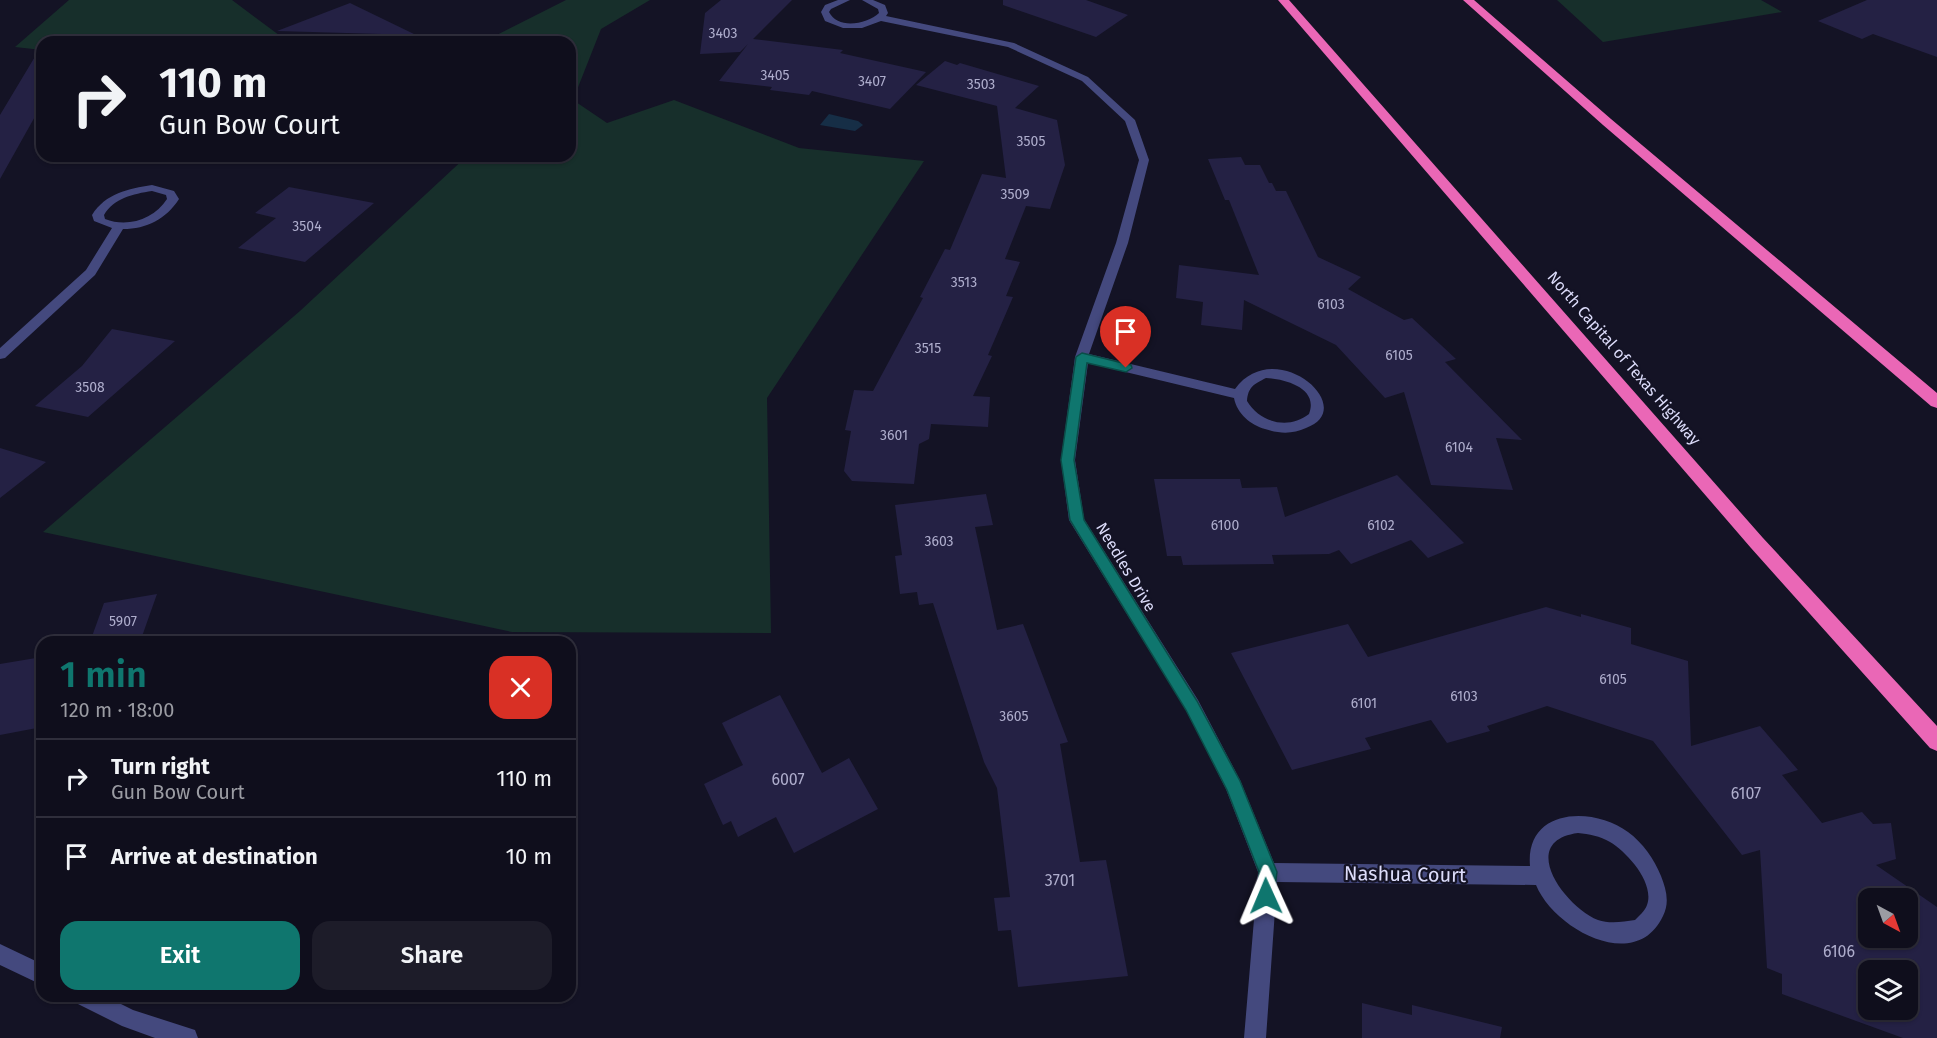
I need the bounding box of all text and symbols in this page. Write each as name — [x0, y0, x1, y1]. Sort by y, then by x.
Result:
house number: 3403 — [708, 25, 738, 42]
text: 110 m — [159, 58, 267, 108]
icon: right — [60, 60, 138, 138]
house number: 3405 — [760, 67, 790, 84]
house number: 3407 — [858, 73, 886, 90]
house number: 3503 — [967, 76, 995, 93]
text: Gun Bow Court — [159, 109, 340, 141]
house number: 3505 — [1017, 133, 1045, 150]
house number: 3509 — [1000, 186, 1030, 203]
house number: 3504 — [292, 218, 322, 235]
street label: North Capital of Texas Highway — [1543, 267, 1705, 449]
house number: 3513 — [951, 274, 977, 291]
house number: 6103 — [1317, 296, 1345, 313]
pin — [1100, 306, 1151, 368]
icon: arrive — [1109, 315, 1142, 348]
house number: 3515 — [915, 340, 941, 357]
house number: 6105 — [1385, 347, 1413, 364]
house number: 3508 — [75, 379, 105, 396]
house number: 3601 — [880, 427, 908, 444]
house number: 6104 — [1445, 439, 1474, 456]
house number: 6100 — [1211, 517, 1239, 534]
house number: 6102 — [1367, 517, 1395, 534]
street label: Needles Drive — [1092, 519, 1160, 615]
house number: 3603 — [924, 533, 954, 550]
house number: 5907 — [109, 613, 137, 630]
text: 1 min — [60, 653, 147, 697]
button: close — [489, 656, 552, 719]
house number: 6105 — [1599, 671, 1627, 688]
house number: 6103 — [1450, 688, 1478, 705]
house number: 6101 — [1351, 695, 1377, 712]
text: 120 m · 18:00 — [60, 698, 174, 722]
house number: 3605 — [999, 708, 1029, 725]
text: Turn right — [111, 753, 210, 780]
icon: right — [60, 762, 93, 795]
text: 110 m — [496, 765, 552, 792]
house number: 6007 — [771, 770, 805, 789]
text: Gun Bow Court — [111, 780, 245, 804]
house number: 6107 — [1731, 784, 1761, 803]
icon: arrive — [60, 840, 93, 873]
text: Arrive at destination — [111, 843, 318, 870]
text: 10 m — [506, 843, 552, 870]
street label: Nashua Court — [1344, 861, 1467, 887]
position arrow — [1234, 864, 1298, 928]
house number: 3701 — [1045, 871, 1075, 890]
north arrow — [1858, 888, 1918, 948]
map controls — [1858, 888, 1918, 1020]
button: Exit — [60, 921, 300, 990]
button: Share — [312, 921, 552, 990]
house number: 6106 — [1823, 942, 1855, 961]
button: layers — [1858, 960, 1918, 1020]

